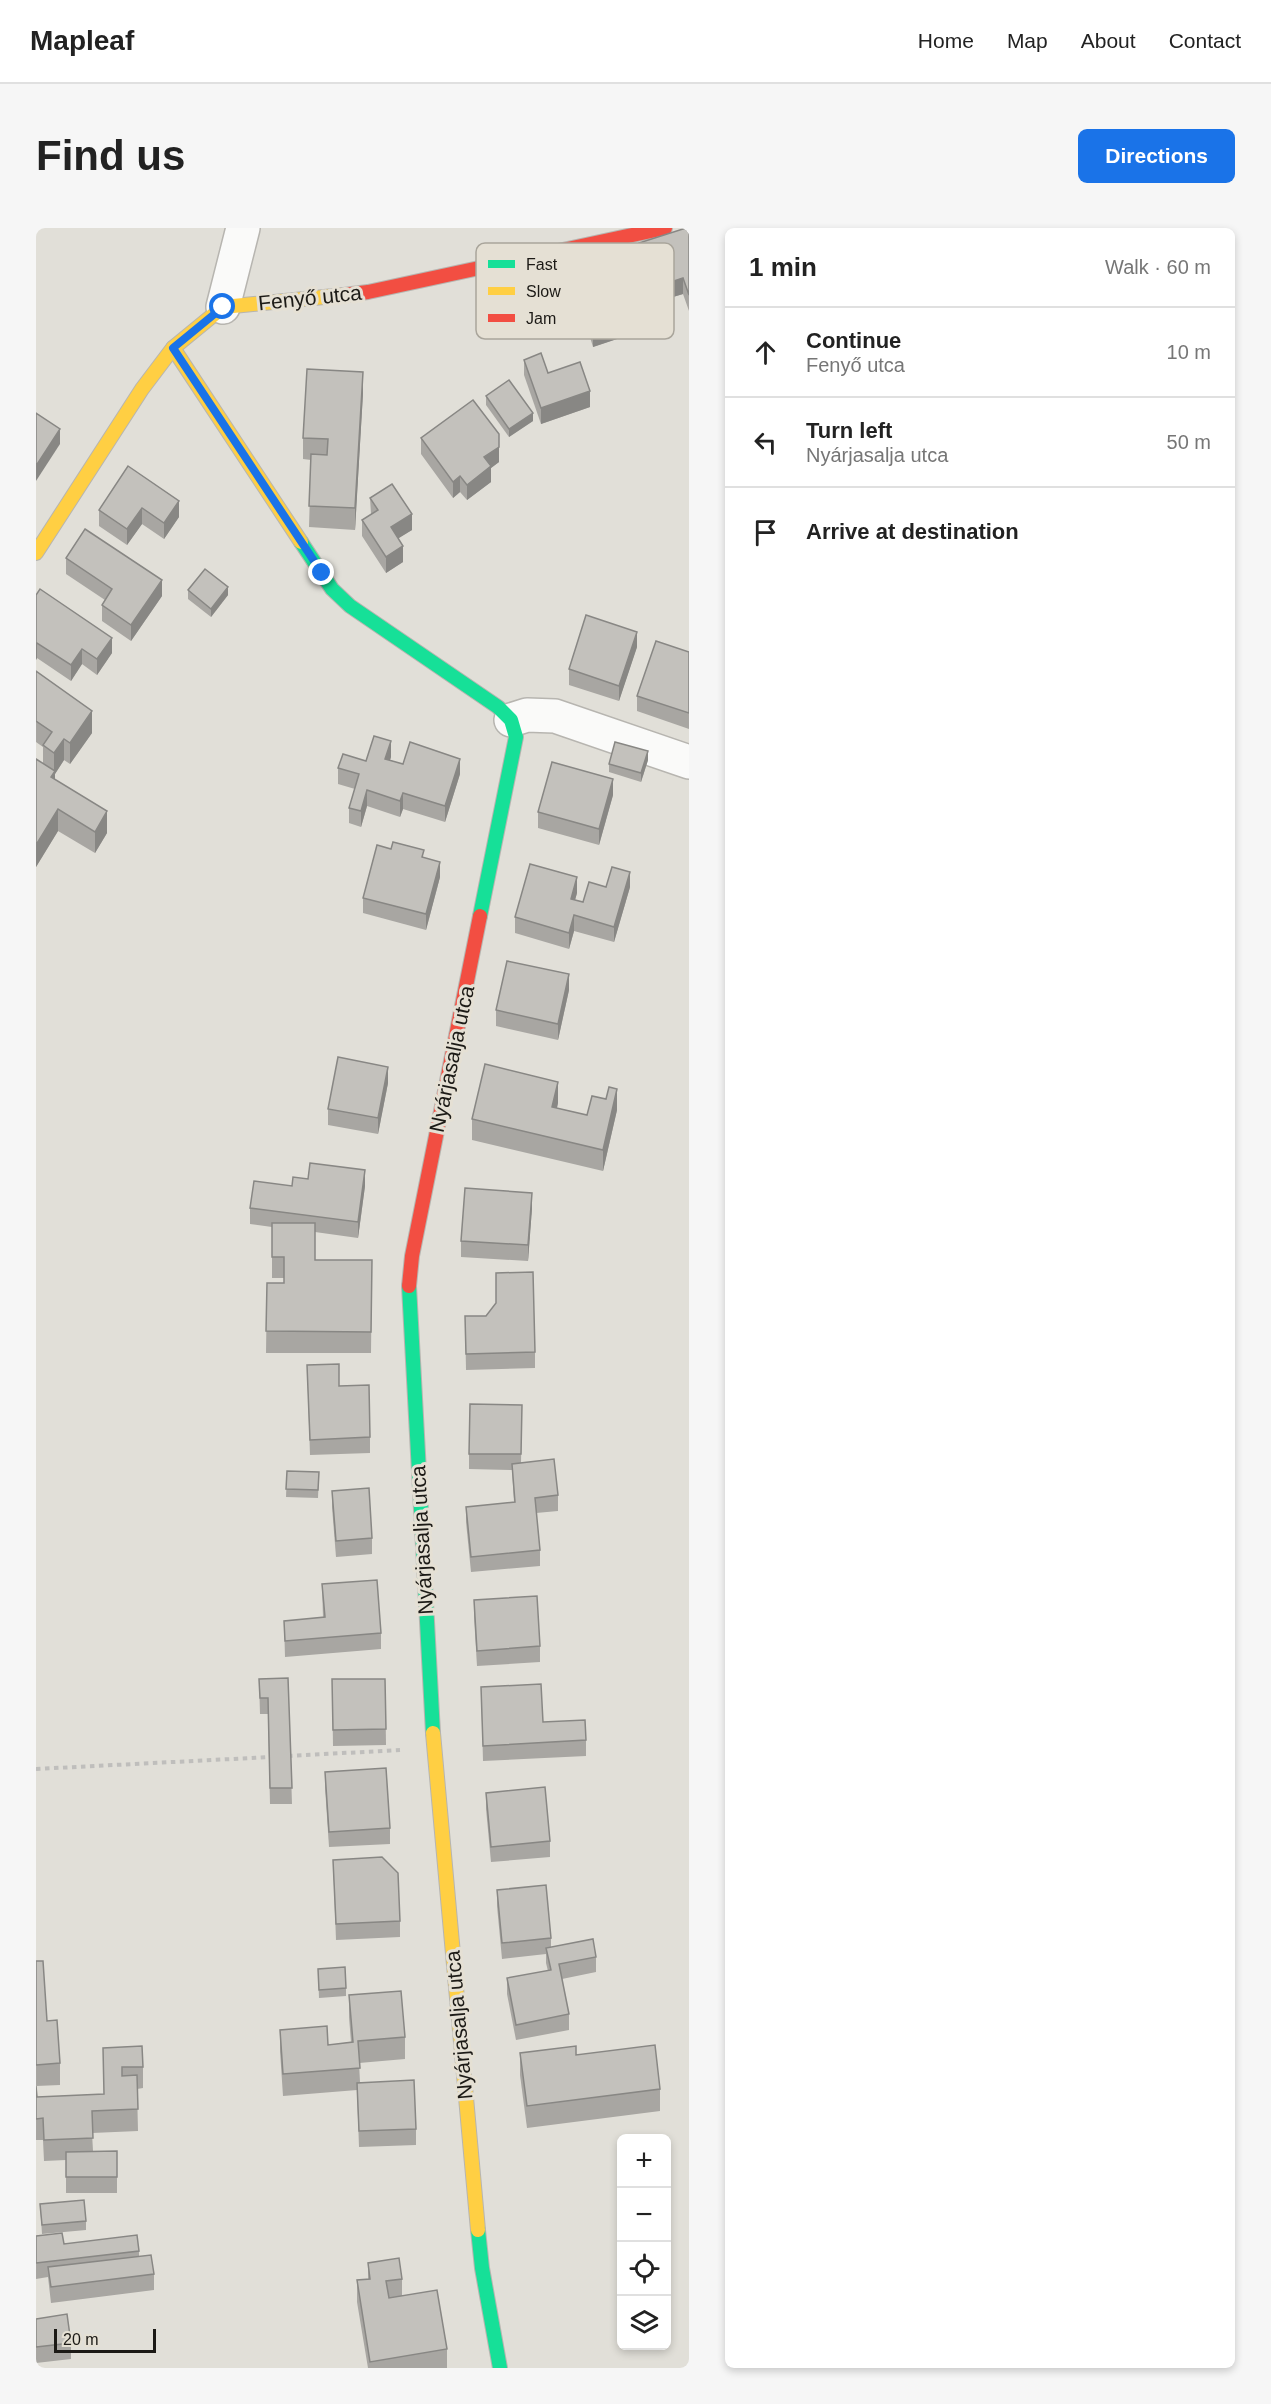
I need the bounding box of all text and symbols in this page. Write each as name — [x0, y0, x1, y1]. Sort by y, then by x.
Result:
text: Mapleaf — [30, 25, 134, 56]
text: Home — [918, 29, 974, 52]
text: Map — [1007, 29, 1048, 52]
text: About — [1081, 29, 1136, 52]
text: Contact — [1169, 29, 1241, 52]
button: Directions — [1078, 129, 1235, 183]
text: Find us — [36, 132, 185, 179]
legend — [476, 243, 674, 339]
text: 1 min — [749, 252, 817, 282]
text: Fast — [526, 256, 558, 273]
text: Walk · 60 m — [1105, 256, 1211, 278]
street label: Fenyő utca — [257, 281, 363, 314]
text: Slow — [526, 283, 561, 300]
route start — [209, 293, 235, 319]
text: Jam — [526, 310, 556, 327]
text: Continue — [806, 328, 901, 353]
icon: ahead — [749, 336, 782, 369]
text: 10 m — [1167, 341, 1211, 363]
text: Fenyő utca — [806, 354, 905, 376]
text: Turn left — [806, 418, 892, 443]
icon: left — [749, 426, 782, 459]
text: 50 m — [1167, 431, 1211, 453]
text: Nyárjasalja utca — [806, 444, 948, 466]
icon: arrive — [749, 516, 782, 549]
text: Arrive at destination — [806, 519, 1019, 544]
route end — [308, 559, 334, 585]
street label: Nyárjasalja utca — [425, 983, 478, 1134]
street label: Nyárjasalja utca — [406, 1465, 437, 1615]
street label: Nyárjasalja utca — [441, 1949, 476, 2100]
map controls — [617, 2134, 671, 2350]
button: + — [617, 2134, 671, 2188]
button: − — [617, 2188, 671, 2242]
button: locate — [617, 2242, 671, 2296]
button: layers — [617, 2296, 671, 2350]
scale bar — [54, 2326, 156, 2354]
text: 20 m — [63, 2331, 99, 2348]

